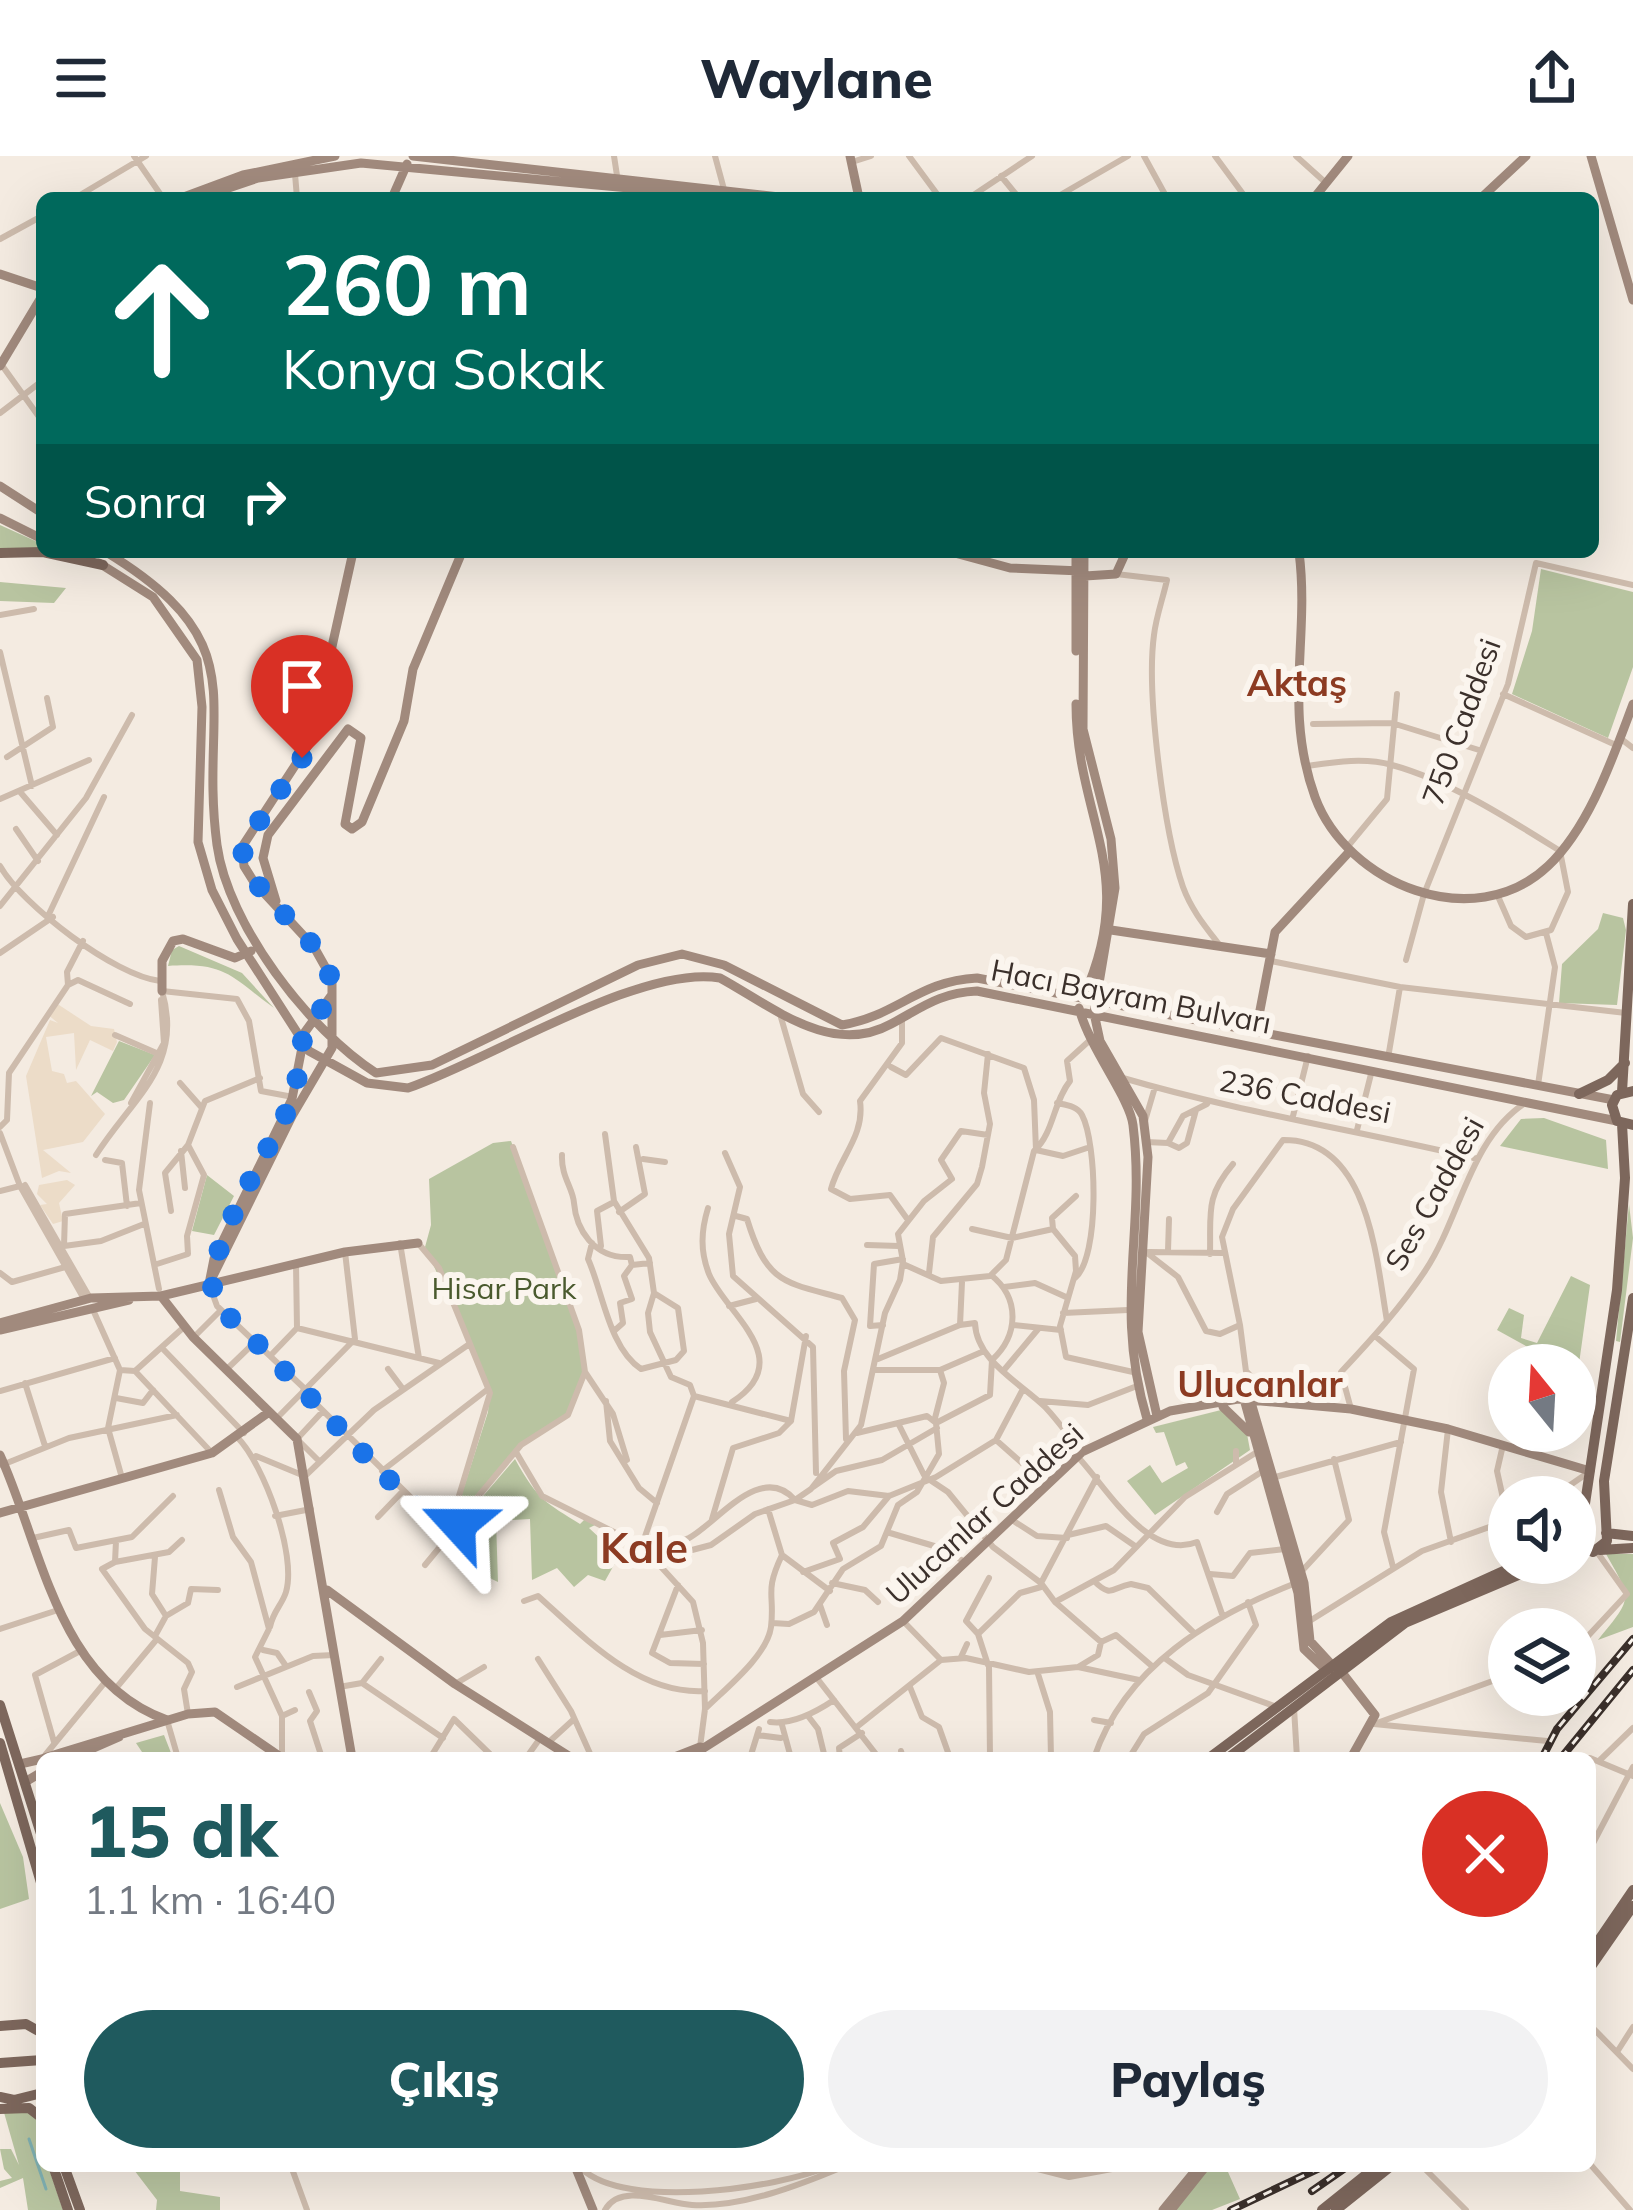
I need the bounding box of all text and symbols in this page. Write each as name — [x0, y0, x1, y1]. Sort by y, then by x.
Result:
text: Waylane — [700, 44, 933, 112]
icon: menu — [48, 45, 114, 111]
icon: share — [1519, 45, 1585, 111]
text: 260 m — [282, 231, 532, 336]
icon: ahead — [84, 240, 240, 396]
text: Konya Sokak — [282, 335, 605, 403]
icon: right — [231, 468, 297, 534]
text: Sonra — [84, 473, 207, 529]
street label: 750 Caddesi — [1413, 633, 1509, 810]
pin — [251, 635, 353, 758]
icon: arrive — [269, 653, 335, 719]
district label: Aktaş — [1247, 660, 1347, 705]
street label: Hacı Bayram Bulvarı — [988, 950, 1274, 1042]
street label: 236 Caddesi — [1216, 1061, 1394, 1131]
street label: Ses Caddesi — [1376, 1110, 1492, 1277]
park label: Hisar Park — [432, 1269, 577, 1307]
north arrow — [1488, 1344, 1596, 1452]
map controls — [1488, 1344, 1596, 1716]
district label: Ulucanlar — [1177, 1361, 1344, 1406]
street label: Ulucanlar Caddesi — [878, 1415, 1091, 1612]
position arrow — [395, 1462, 521, 1588]
button: sound — [1488, 1476, 1596, 1584]
district label: Kale — [600, 1521, 688, 1574]
button: layers — [1488, 1608, 1596, 1716]
text: 15 dk — [84, 1785, 278, 1875]
button: close — [1422, 1791, 1548, 1917]
text: 1.1 km · 16:40 — [84, 1875, 336, 1924]
button: Çıkış — [84, 2010, 804, 2148]
button: Paylaş — [828, 2010, 1548, 2148]

